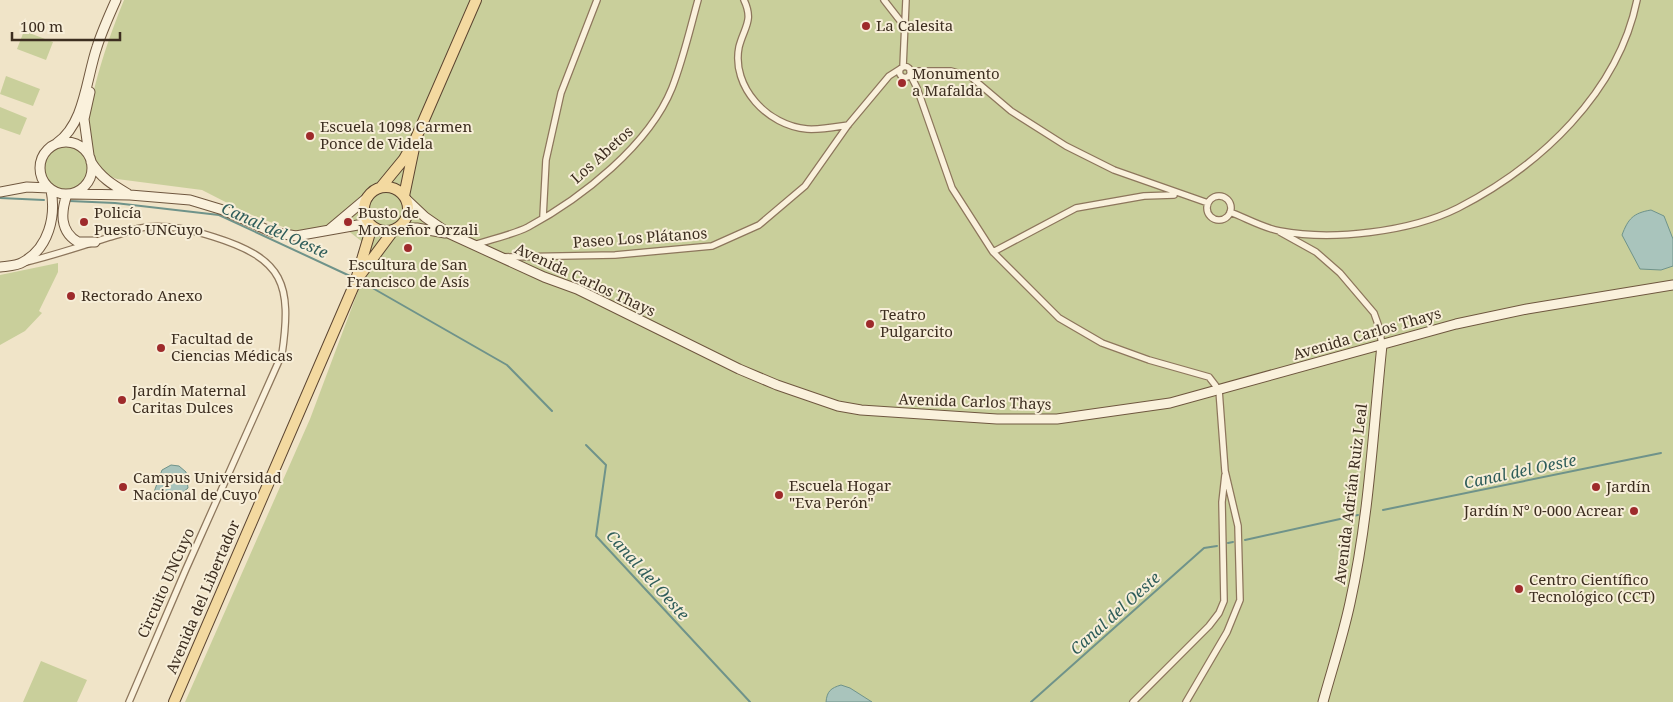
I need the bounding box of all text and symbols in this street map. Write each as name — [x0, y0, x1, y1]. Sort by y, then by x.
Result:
scale bar — [12, 10, 120, 42]
place label: La Calesita — [876, 15, 953, 35]
text: 100 m — [20, 16, 63, 36]
marker: La Calesita — [860, 20, 872, 32]
place label: Monumento a Mafalda — [912, 63, 1000, 100]
marker: Monumento a Mafalda — [896, 77, 908, 89]
place label: Escuela 1098 Carmen Ponce de Videla — [320, 116, 472, 153]
street label: Los Abetos — [566, 121, 637, 188]
marker: Escuela 1098 Carmen Ponce de Videla — [304, 130, 316, 142]
water label: Canal del Oeste — [218, 197, 332, 263]
place label: Policía Puesto UNCuyo — [94, 202, 203, 239]
place label: Busto de Monseñor Orzali — [358, 202, 478, 239]
marker: Policía Puesto UNCuyo — [78, 216, 90, 228]
marker: Busto de Monseñor Orzali — [342, 216, 354, 228]
street label: Paseo Los Plátanos — [572, 222, 708, 252]
street label: Avenida Carlos Thays — [512, 238, 659, 321]
marker: Escultura de San Francisco de Asís — [402, 242, 414, 254]
place label: Escultura de San Francisco de Asís — [347, 254, 470, 291]
place label: Rectorado Anexo — [81, 285, 203, 305]
marker: Rectorado Anexo — [65, 290, 77, 302]
street label: Avenida Carlos Thays — [1290, 302, 1443, 364]
place label: Teatro Pulgarcito — [880, 304, 953, 341]
marker: Teatro Pulgarcito — [864, 318, 876, 330]
place label: Facultad de Ciencias Médicas — [171, 328, 293, 365]
marker: Facultad de Ciencias Médicas — [155, 342, 167, 354]
place label: Jardín Maternal Caritas Dulces — [131, 380, 246, 417]
street label: Avenida Carlos Thays — [898, 388, 1052, 414]
marker: Jardín Maternal Caritas Dulces — [116, 394, 128, 406]
street label: Avenida Adrián Ruiz Leal — [1329, 402, 1371, 585]
water label: Canal del Oeste — [1462, 448, 1578, 494]
place label: Campus Universidad Nacional de Cuyo — [133, 467, 282, 504]
place label: Escuela Hogar "Eva Perón" — [789, 475, 891, 512]
place label: Jardín — [1605, 476, 1651, 496]
marker: Campus Universidad Nacional de Cuyo — [117, 481, 129, 493]
marker: Jardín — [1590, 481, 1602, 493]
marker: Escuela Hogar "Eva Perón" — [773, 489, 785, 501]
place label: Jardín N° 0-000 Acrear — [1463, 500, 1624, 520]
marker: Jardín N° 0-000 Acrear — [1628, 505, 1640, 517]
street label: Avenida del Libertador — [161, 517, 244, 677]
street label: Circuito UNCuyo — [132, 524, 198, 641]
water label: Canal del Oeste — [602, 525, 694, 625]
water label: Canal del Oeste — [1065, 567, 1165, 659]
place label: Centro Científico Tecnológico (CCT) — [1529, 569, 1655, 606]
marker: Centro Científico Tecnológico (CCT) — [1513, 583, 1525, 595]

